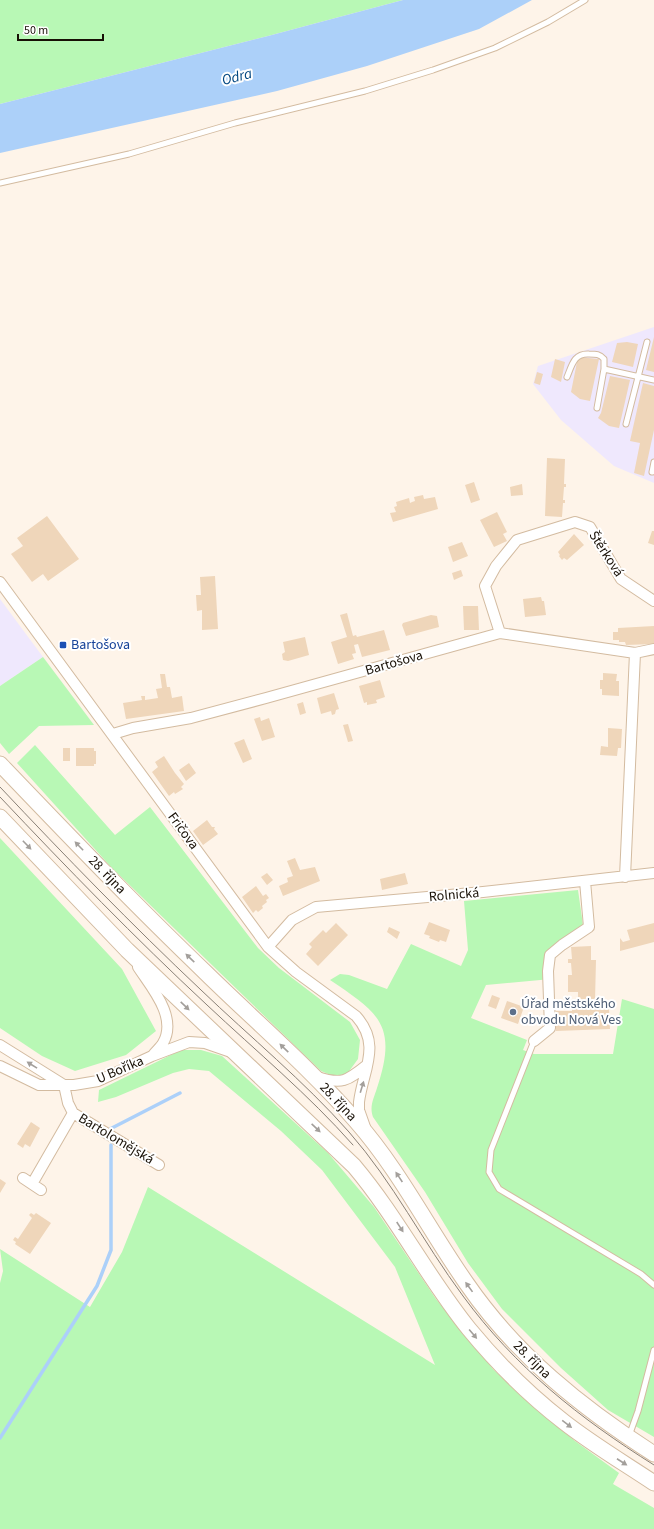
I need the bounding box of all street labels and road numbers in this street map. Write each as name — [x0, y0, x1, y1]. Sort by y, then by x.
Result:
street label: Štěrková — [584, 527, 628, 581]
street label: Bartošova — [363, 645, 425, 681]
street label: Fričova — [163, 808, 203, 854]
street label: 28. října — [84, 851, 130, 899]
street label: Rolnická — [428, 883, 480, 907]
street label: U Boříka — [93, 1051, 147, 1089]
street label: 28. října — [315, 1078, 361, 1126]
street label: Bartolomějská — [74, 1108, 158, 1170]
street label: 28. října — [508, 1336, 556, 1384]

